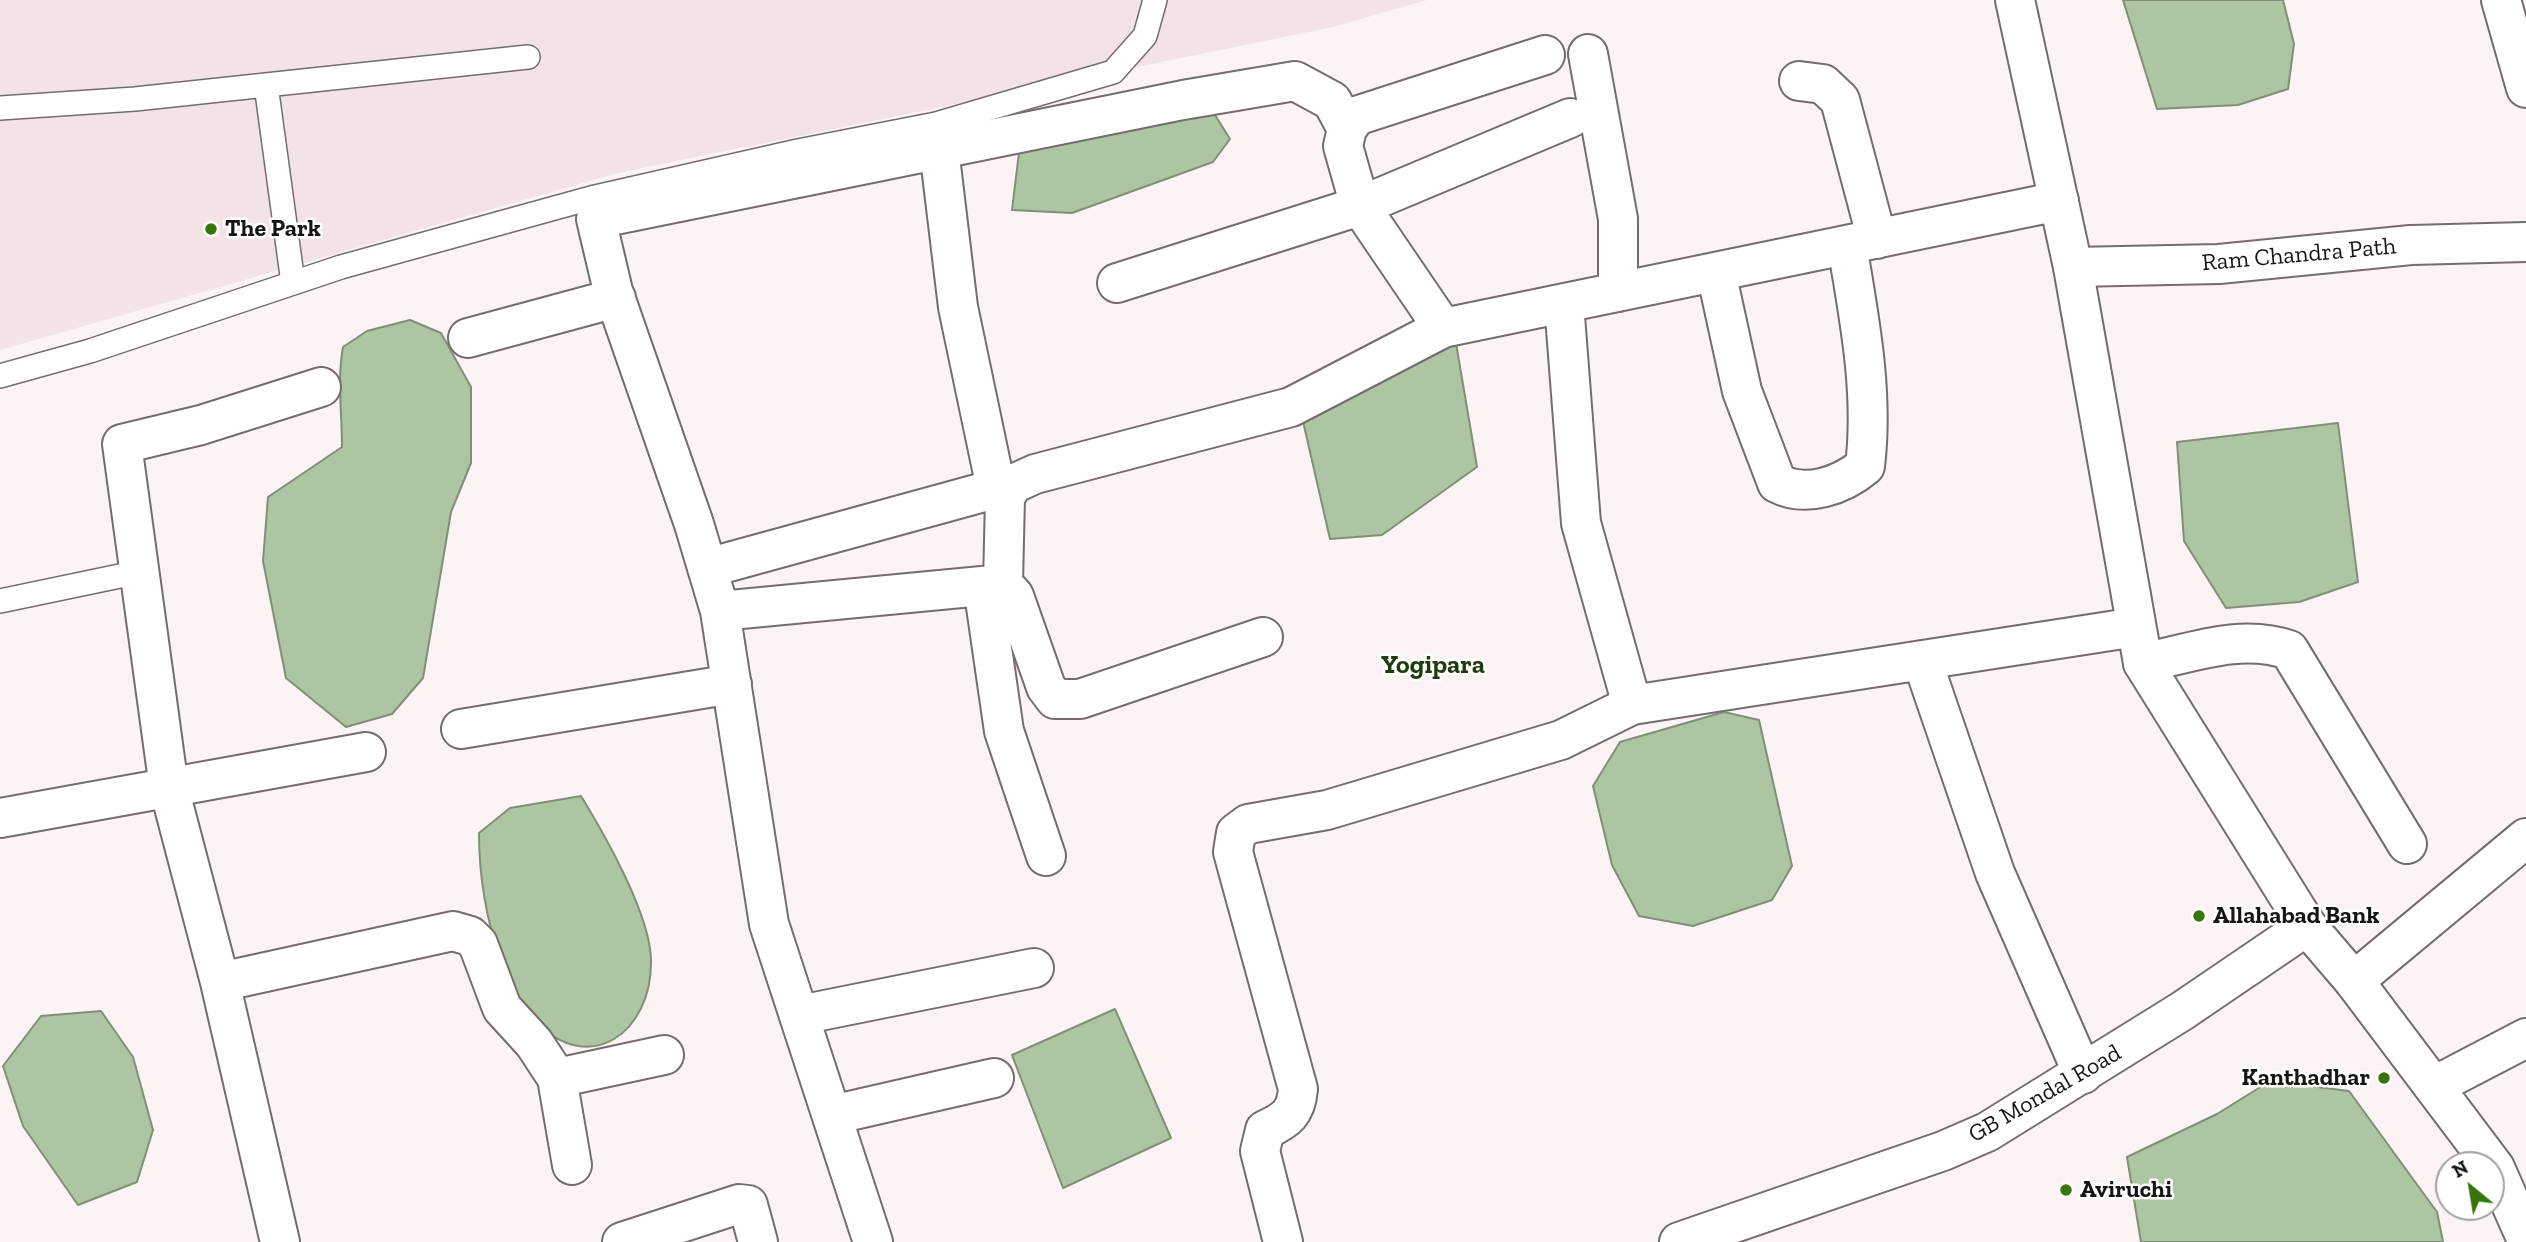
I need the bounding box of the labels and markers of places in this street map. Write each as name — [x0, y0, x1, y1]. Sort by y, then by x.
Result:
place label: The Park — [225, 215, 321, 243]
marker: The Park — [203, 221, 219, 237]
place label: Allahabad Bank — [2213, 902, 2380, 930]
marker: Allahabad Bank — [2191, 908, 2207, 924]
place label: Kanthadhar — [2241, 1064, 2370, 1092]
marker: Kanthadhar — [2376, 1070, 2392, 1086]
place label: Aviruchi — [2080, 1176, 2172, 1204]
marker: Aviruchi — [2058, 1182, 2074, 1198]

